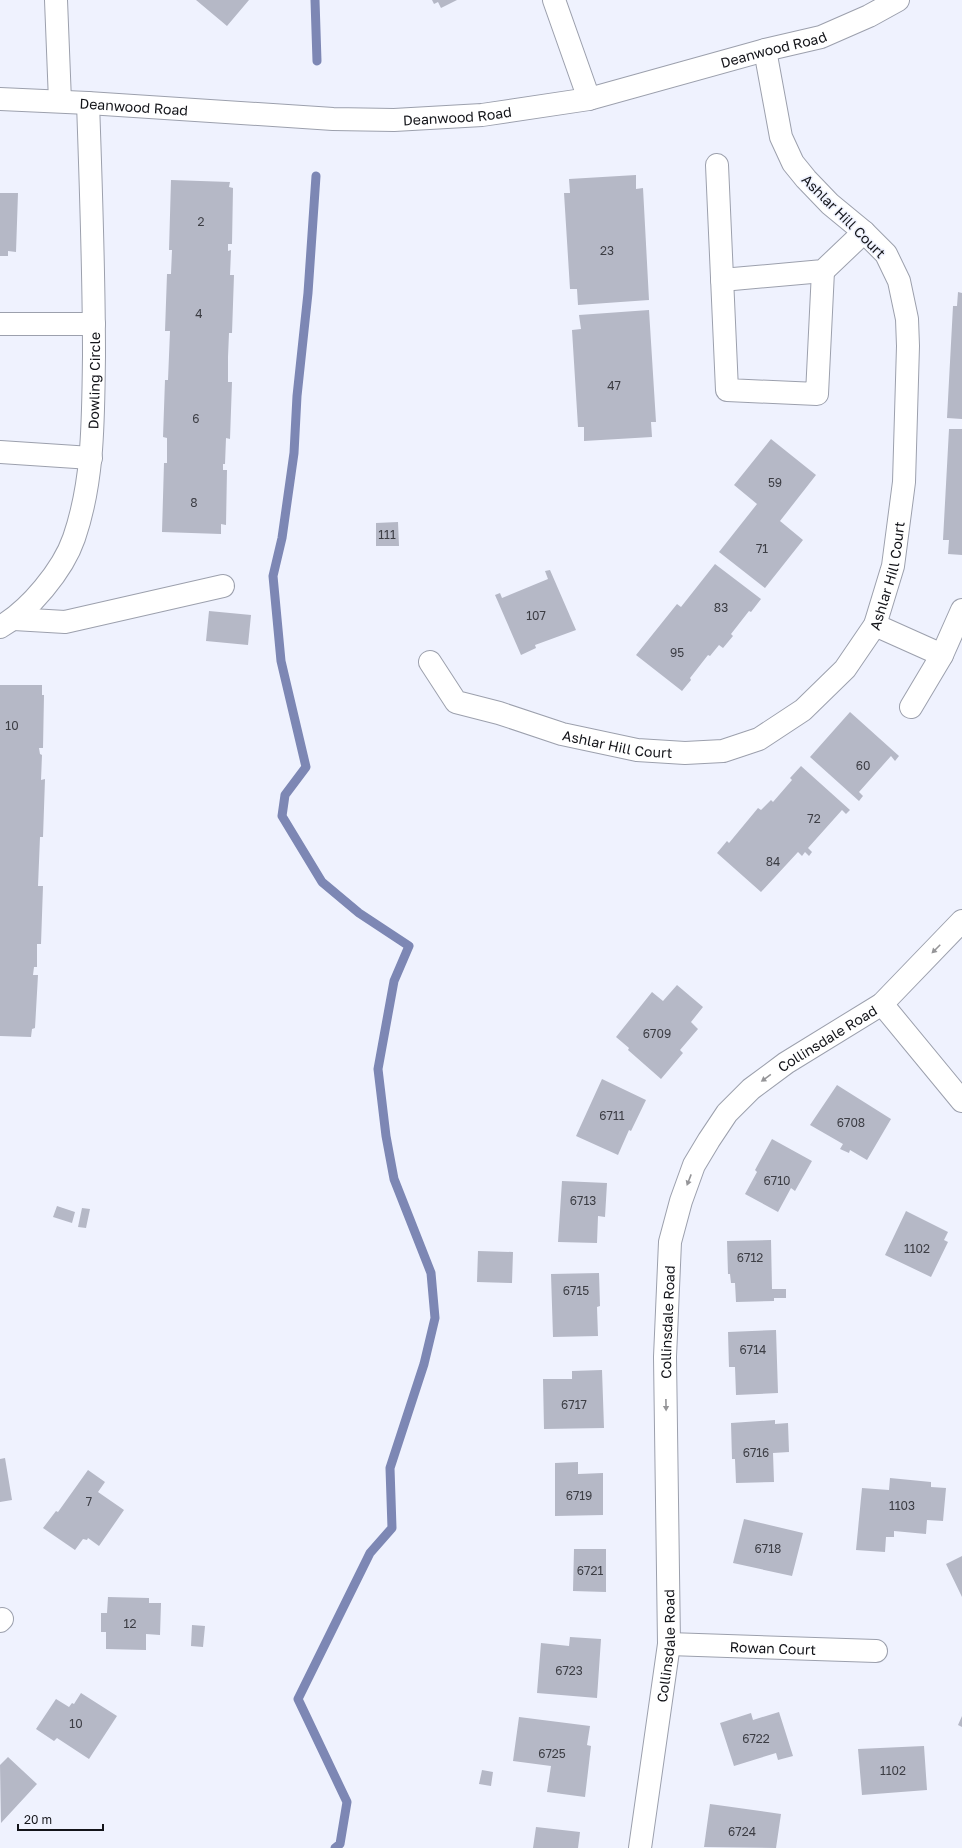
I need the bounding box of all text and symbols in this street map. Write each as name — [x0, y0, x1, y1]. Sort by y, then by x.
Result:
street label: Deanwood Road — [718, 27, 829, 71]
street label: Deanwood Road — [79, 94, 189, 118]
street label: Deanwood Road — [402, 102, 513, 128]
street label: Ashlar Hill Court — [799, 171, 889, 261]
house number: 2 — [198, 214, 205, 229]
house number: 23 — [600, 243, 614, 258]
house number: 4 — [195, 306, 203, 321]
street label: Dowling Circle — [84, 332, 103, 430]
house number: 47 — [607, 378, 621, 393]
house number: 6 — [192, 411, 200, 426]
house number: 59 — [768, 475, 782, 490]
house number: 8 — [190, 495, 198, 510]
street label: Ashlar Hill Court — [866, 520, 907, 632]
house number: 111 — [378, 527, 396, 542]
house number: 71 — [756, 541, 768, 556]
house number: 83 — [714, 600, 728, 615]
house number: 107 — [526, 608, 546, 623]
house number: 95 — [670, 645, 684, 660]
house number: 10 — [5, 718, 19, 733]
street label: Ashlar Hill Court — [561, 726, 673, 761]
house number: 60 — [856, 758, 870, 773]
house number: 72 — [807, 811, 821, 826]
house number: 84 — [766, 854, 780, 869]
one-way arrow — [931, 944, 941, 954]
street label: Collinsdale Road — [774, 1001, 880, 1075]
house number: 6709 — [643, 1026, 671, 1041]
one-way arrow — [761, 1073, 771, 1081]
house number: 6711 — [599, 1108, 625, 1123]
house number: 6708 — [837, 1115, 865, 1130]
house number: 6710 — [764, 1173, 790, 1188]
one-way arrow — [685, 1174, 691, 1186]
house number: 6713 — [570, 1193, 596, 1208]
house number: 1102 — [904, 1241, 930, 1256]
house number: 6712 — [737, 1250, 763, 1265]
street label: Collinsdale Road — [656, 1265, 677, 1379]
house number: 6715 — [563, 1283, 589, 1298]
house number: 6714 — [740, 1342, 766, 1357]
house number: 6717 — [561, 1397, 587, 1412]
one-way arrow — [663, 1399, 669, 1412]
house number: 6716 — [743, 1445, 769, 1460]
house number: 6719 — [566, 1488, 592, 1503]
house number: 7 — [86, 1494, 92, 1509]
house number: 1103 — [889, 1498, 915, 1513]
house number: 6718 — [755, 1541, 781, 1556]
house number: 6721 — [577, 1563, 603, 1578]
street label: Collinsdale Road — [652, 1589, 678, 1703]
house number: 12 — [124, 1616, 136, 1631]
street label: Rowan Court — [729, 1638, 816, 1657]
house number: 6723 — [555, 1663, 583, 1678]
house number: 10 — [69, 1716, 83, 1731]
house number: 6722 — [742, 1731, 770, 1746]
house number: 6725 — [538, 1746, 566, 1761]
house number: 1102 — [880, 1763, 906, 1778]
scale bar — [18, 1806, 103, 1832]
text: 20 m — [24, 1812, 52, 1827]
house number: 6724 — [728, 1824, 756, 1839]

